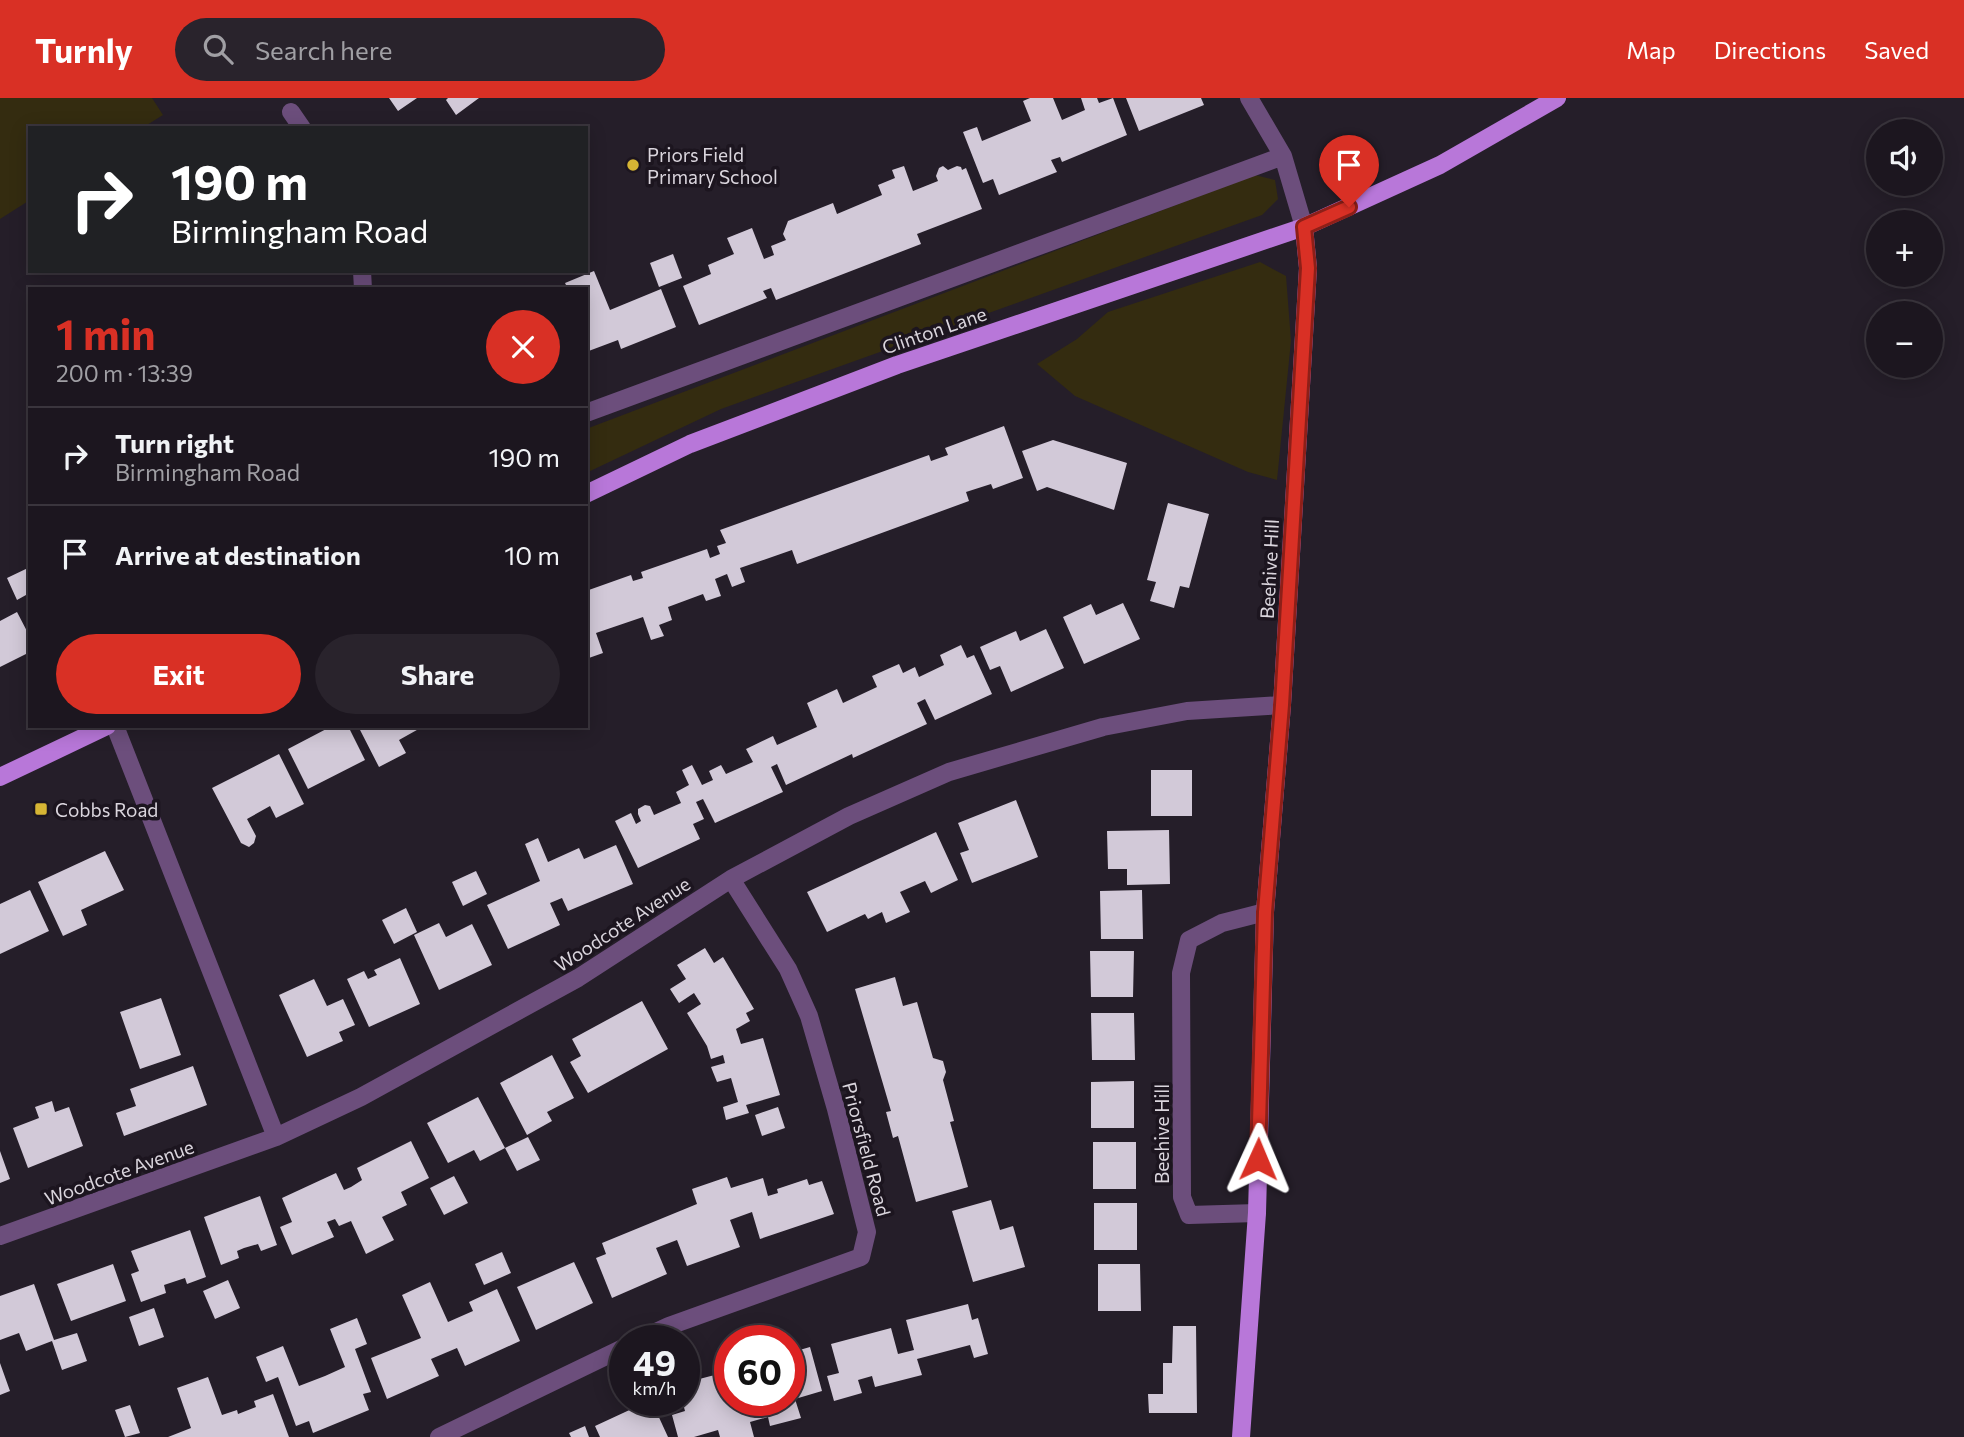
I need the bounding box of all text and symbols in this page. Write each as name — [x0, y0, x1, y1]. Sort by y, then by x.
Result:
search box — [175, 18, 665, 81]
text: Turnly — [35, 29, 133, 70]
icon: search — [199, 30, 237, 68]
text: Search here — [255, 34, 392, 65]
text: Map — [1626, 35, 1676, 64]
text: Directions — [1714, 35, 1826, 64]
text: Saved — [1864, 35, 1929, 64]
map controls — [1866, 119, 1943, 378]
button: sound — [1866, 119, 1943, 196]
pin — [1319, 135, 1379, 207]
place label: Priors Field Primary School — [647, 143, 778, 188]
icon: arrive — [1330, 146, 1368, 184]
text: 190 m — [171, 150, 308, 210]
icon: right — [56, 154, 147, 245]
marker: Priors Field Primary School — [625, 157, 641, 173]
text: Birmingham Road — [171, 210, 428, 250]
button: + — [1866, 210, 1943, 287]
street label: Clinton Lane — [879, 301, 989, 359]
button: − — [1866, 301, 1943, 378]
text: 1 min — [56, 307, 156, 359]
button: close — [486, 310, 560, 384]
text: 200 m · 13:39 — [56, 359, 193, 387]
text: Turn right — [115, 427, 234, 458]
icon: right — [56, 437, 94, 475]
text: 190 m — [488, 441, 560, 472]
text: Birmingham Road — [115, 458, 300, 486]
street label: Beehive Hill — [1255, 518, 1283, 620]
icon: arrive — [56, 535, 94, 573]
text: Arrive at destination — [115, 539, 361, 570]
text: 10 m — [504, 539, 560, 570]
button: Exit — [56, 634, 301, 714]
button: Share — [315, 634, 560, 714]
place label: Cobbs Road — [55, 798, 158, 821]
marker: Cobbs Road — [33, 801, 49, 817]
street label: Woodcote Avenue — [550, 872, 694, 976]
street label: Priorsfield Road — [838, 1079, 896, 1219]
street label: Beehive Hill — [1150, 1084, 1173, 1184]
position arrow — [1221, 1122, 1295, 1196]
street label: Woodcote Avenue — [41, 1134, 197, 1210]
speed limit sign: 60 — [714, 1325, 805, 1416]
text: 49 — [633, 1340, 676, 1383]
text: km/h — [633, 1377, 676, 1399]

